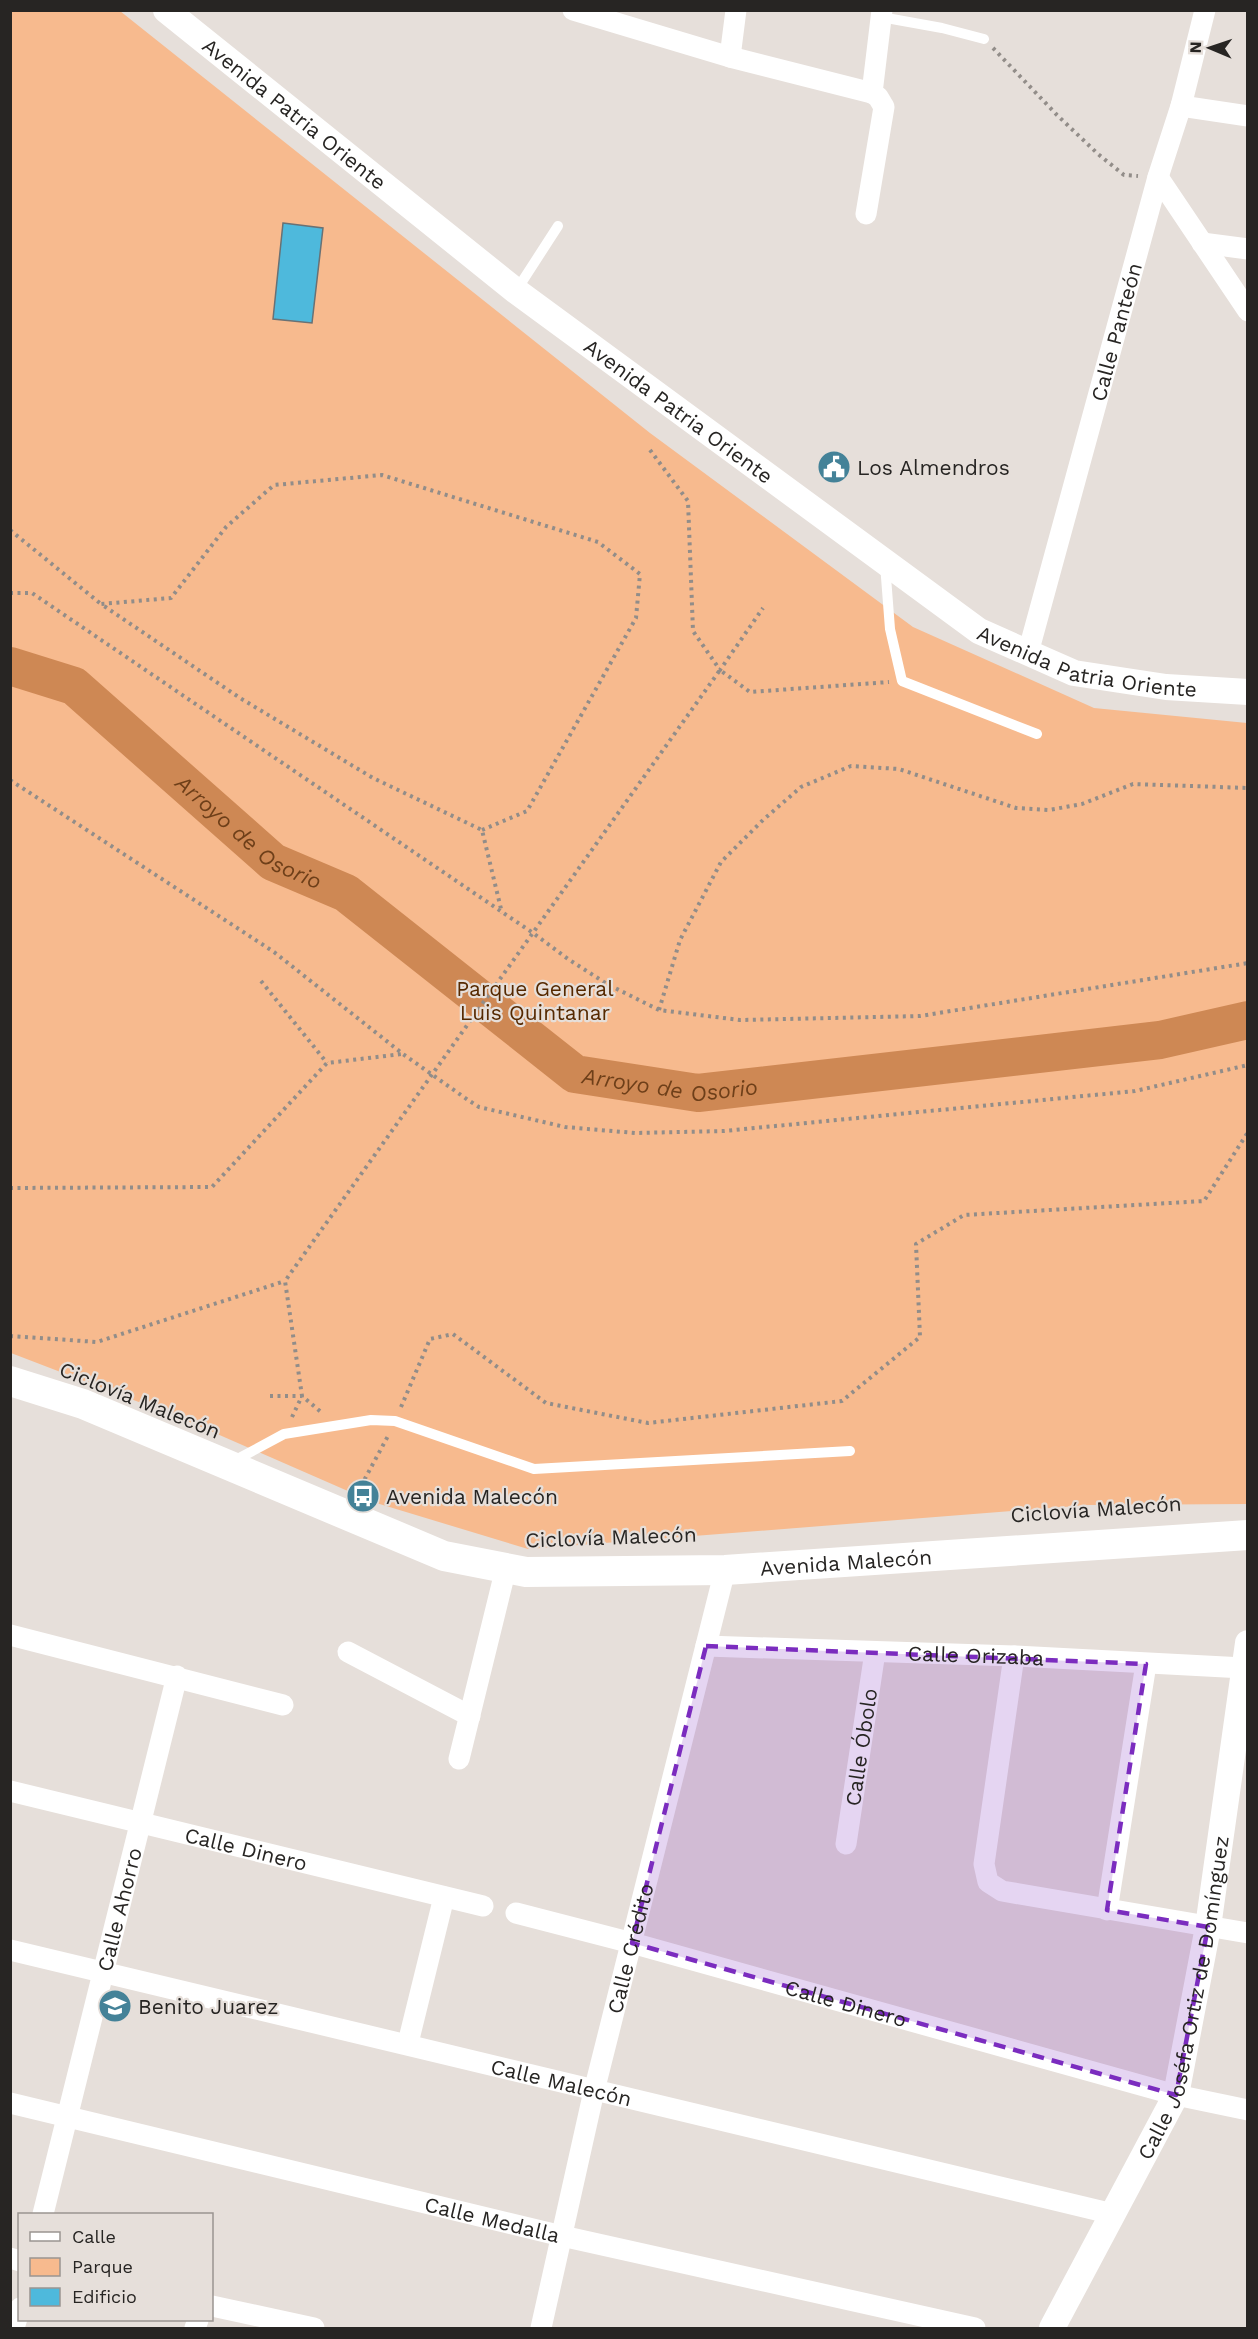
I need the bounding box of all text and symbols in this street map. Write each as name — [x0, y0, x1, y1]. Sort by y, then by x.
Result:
north arrow — [1180, 18, 1240, 78]
street label: Avenida Patria Oriente — [198, 32, 391, 194]
text: N — [1186, 41, 1205, 54]
street label: Calle Panteón — [1085, 260, 1147, 404]
street label: Avenida Patria Oriente — [580, 333, 778, 488]
public building icon: Los Almendros — [816, 449, 852, 485]
place label: Los Almendros — [857, 455, 1010, 480]
street label: Avenida Patria Oriente — [974, 619, 1198, 701]
water label: Arroyo de Osorio — [170, 769, 325, 894]
park label: Parque General Luis Quintanar — [456, 976, 614, 1025]
water label: Arroyo de Osorio — [580, 1063, 759, 1106]
street label: Ciclovía Malecón — [56, 1356, 224, 1444]
bus stop icon: Avenida Malecón — [345, 1478, 381, 1514]
place label: Avenida Malecón — [386, 1484, 558, 1509]
street label: Ciclovía Malecón — [1010, 1491, 1182, 1527]
street label: Ciclovía Malecón — [525, 1522, 697, 1552]
street label: Avenida Malecón — [759, 1544, 933, 1580]
street label: Calle Orizaba — [907, 1640, 1045, 1670]
street label: Calle Óbolo — [839, 1686, 882, 1808]
street label: Calle Dinero — [182, 1821, 310, 1875]
street label: Calle Joséfa Ortiz de Domínguez — [1132, 1834, 1233, 2164]
street label: Calle Ahorro — [91, 1845, 146, 1974]
street label: Calle Crédito — [601, 1881, 658, 2016]
street label: Calle Dinero — [782, 1974, 910, 2032]
school or university icon: Benito Juarez — [97, 1988, 133, 2024]
place label: Benito Juarez — [138, 1994, 279, 2019]
street label: Calle Malecón — [488, 2053, 634, 2111]
street label: Calle Medalla — [422, 2191, 562, 2248]
legend — [18, 2213, 213, 2321]
text: Calle — [72, 2226, 116, 2247]
text: Parque — [72, 2256, 133, 2277]
text: Edificio — [72, 2286, 137, 2307]

